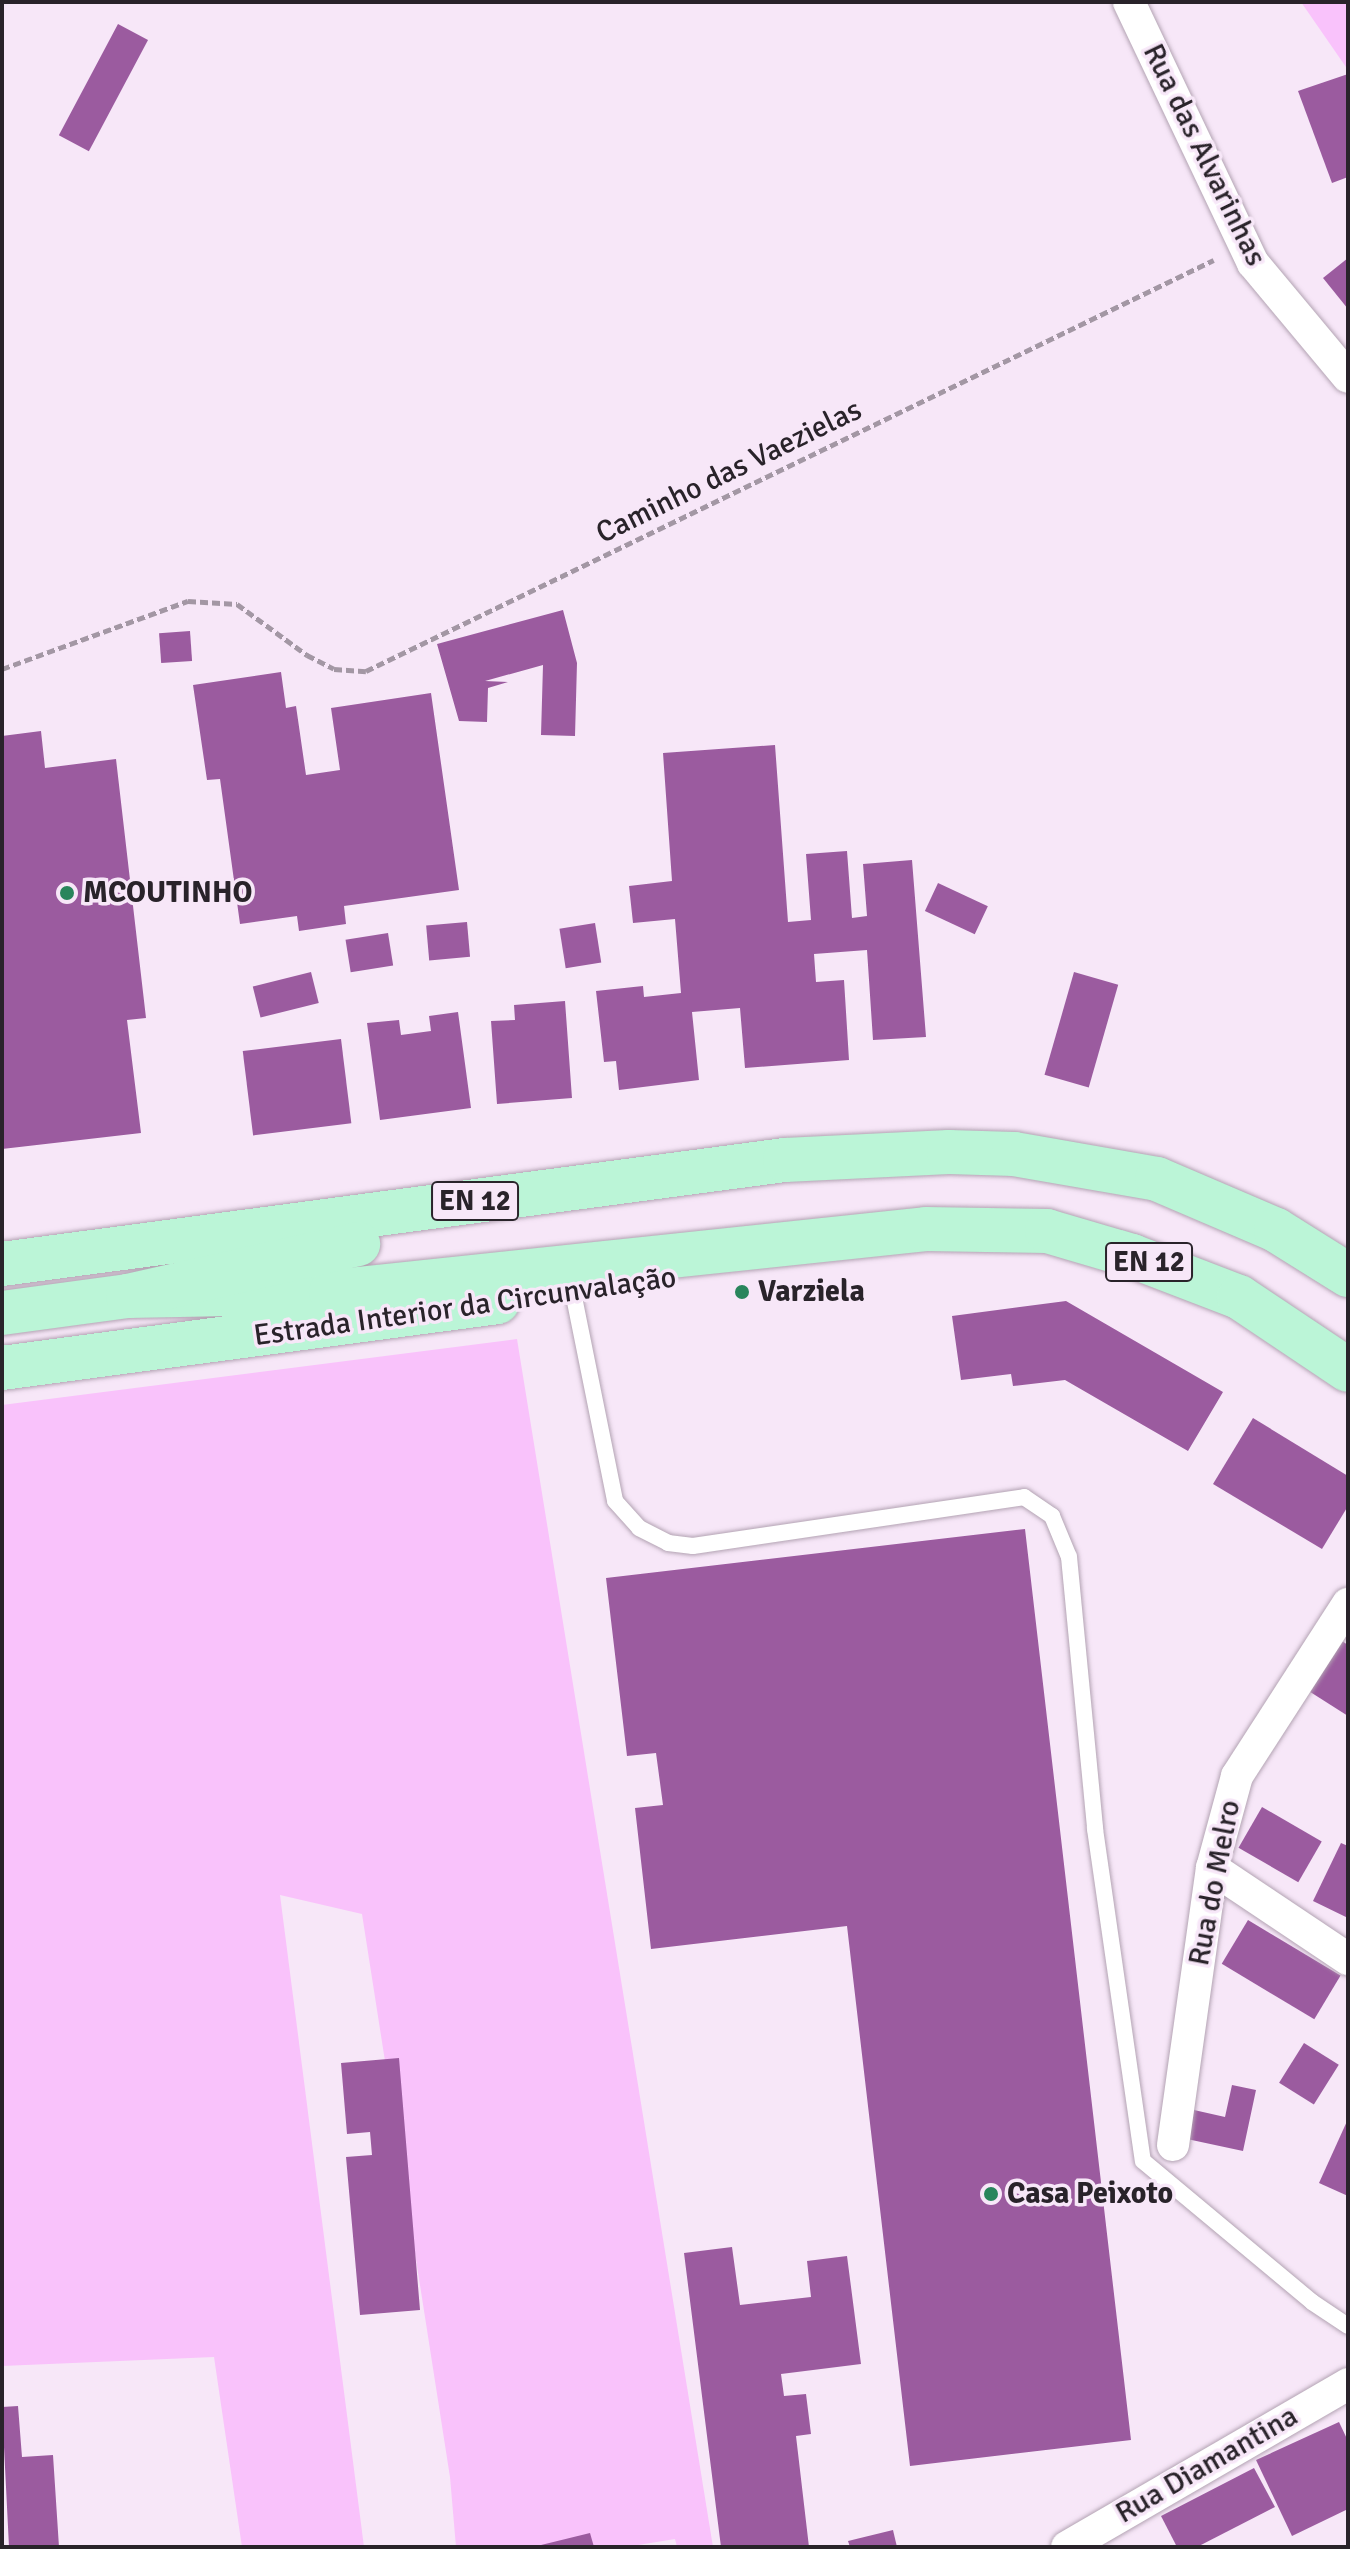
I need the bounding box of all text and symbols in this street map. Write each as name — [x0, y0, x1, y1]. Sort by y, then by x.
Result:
street label: Rua das Alvarinhas — [1135, 38, 1273, 272]
street label: Caminho das Vaezielas — [590, 392, 868, 552]
place label: MCOUTINHO — [83, 875, 252, 911]
marker: MCOUTINHO — [58, 884, 76, 902]
road number: EN 12 — [431, 1177, 519, 1225]
road number: EN 12 — [1105, 1238, 1193, 1286]
street label: Estrada Interior da Circunvalação — [252, 1260, 678, 1354]
place label: Varziela — [758, 1274, 865, 1310]
marker: Varziela — [733, 1283, 751, 1301]
street label: Rua do Melro — [1181, 1797, 1249, 1969]
place label: Casa Peixoto — [1007, 2176, 1173, 2212]
marker: Casa Peixoto — [982, 2185, 1000, 2203]
street label: Rua Diamantina — [1110, 2398, 1304, 2532]

